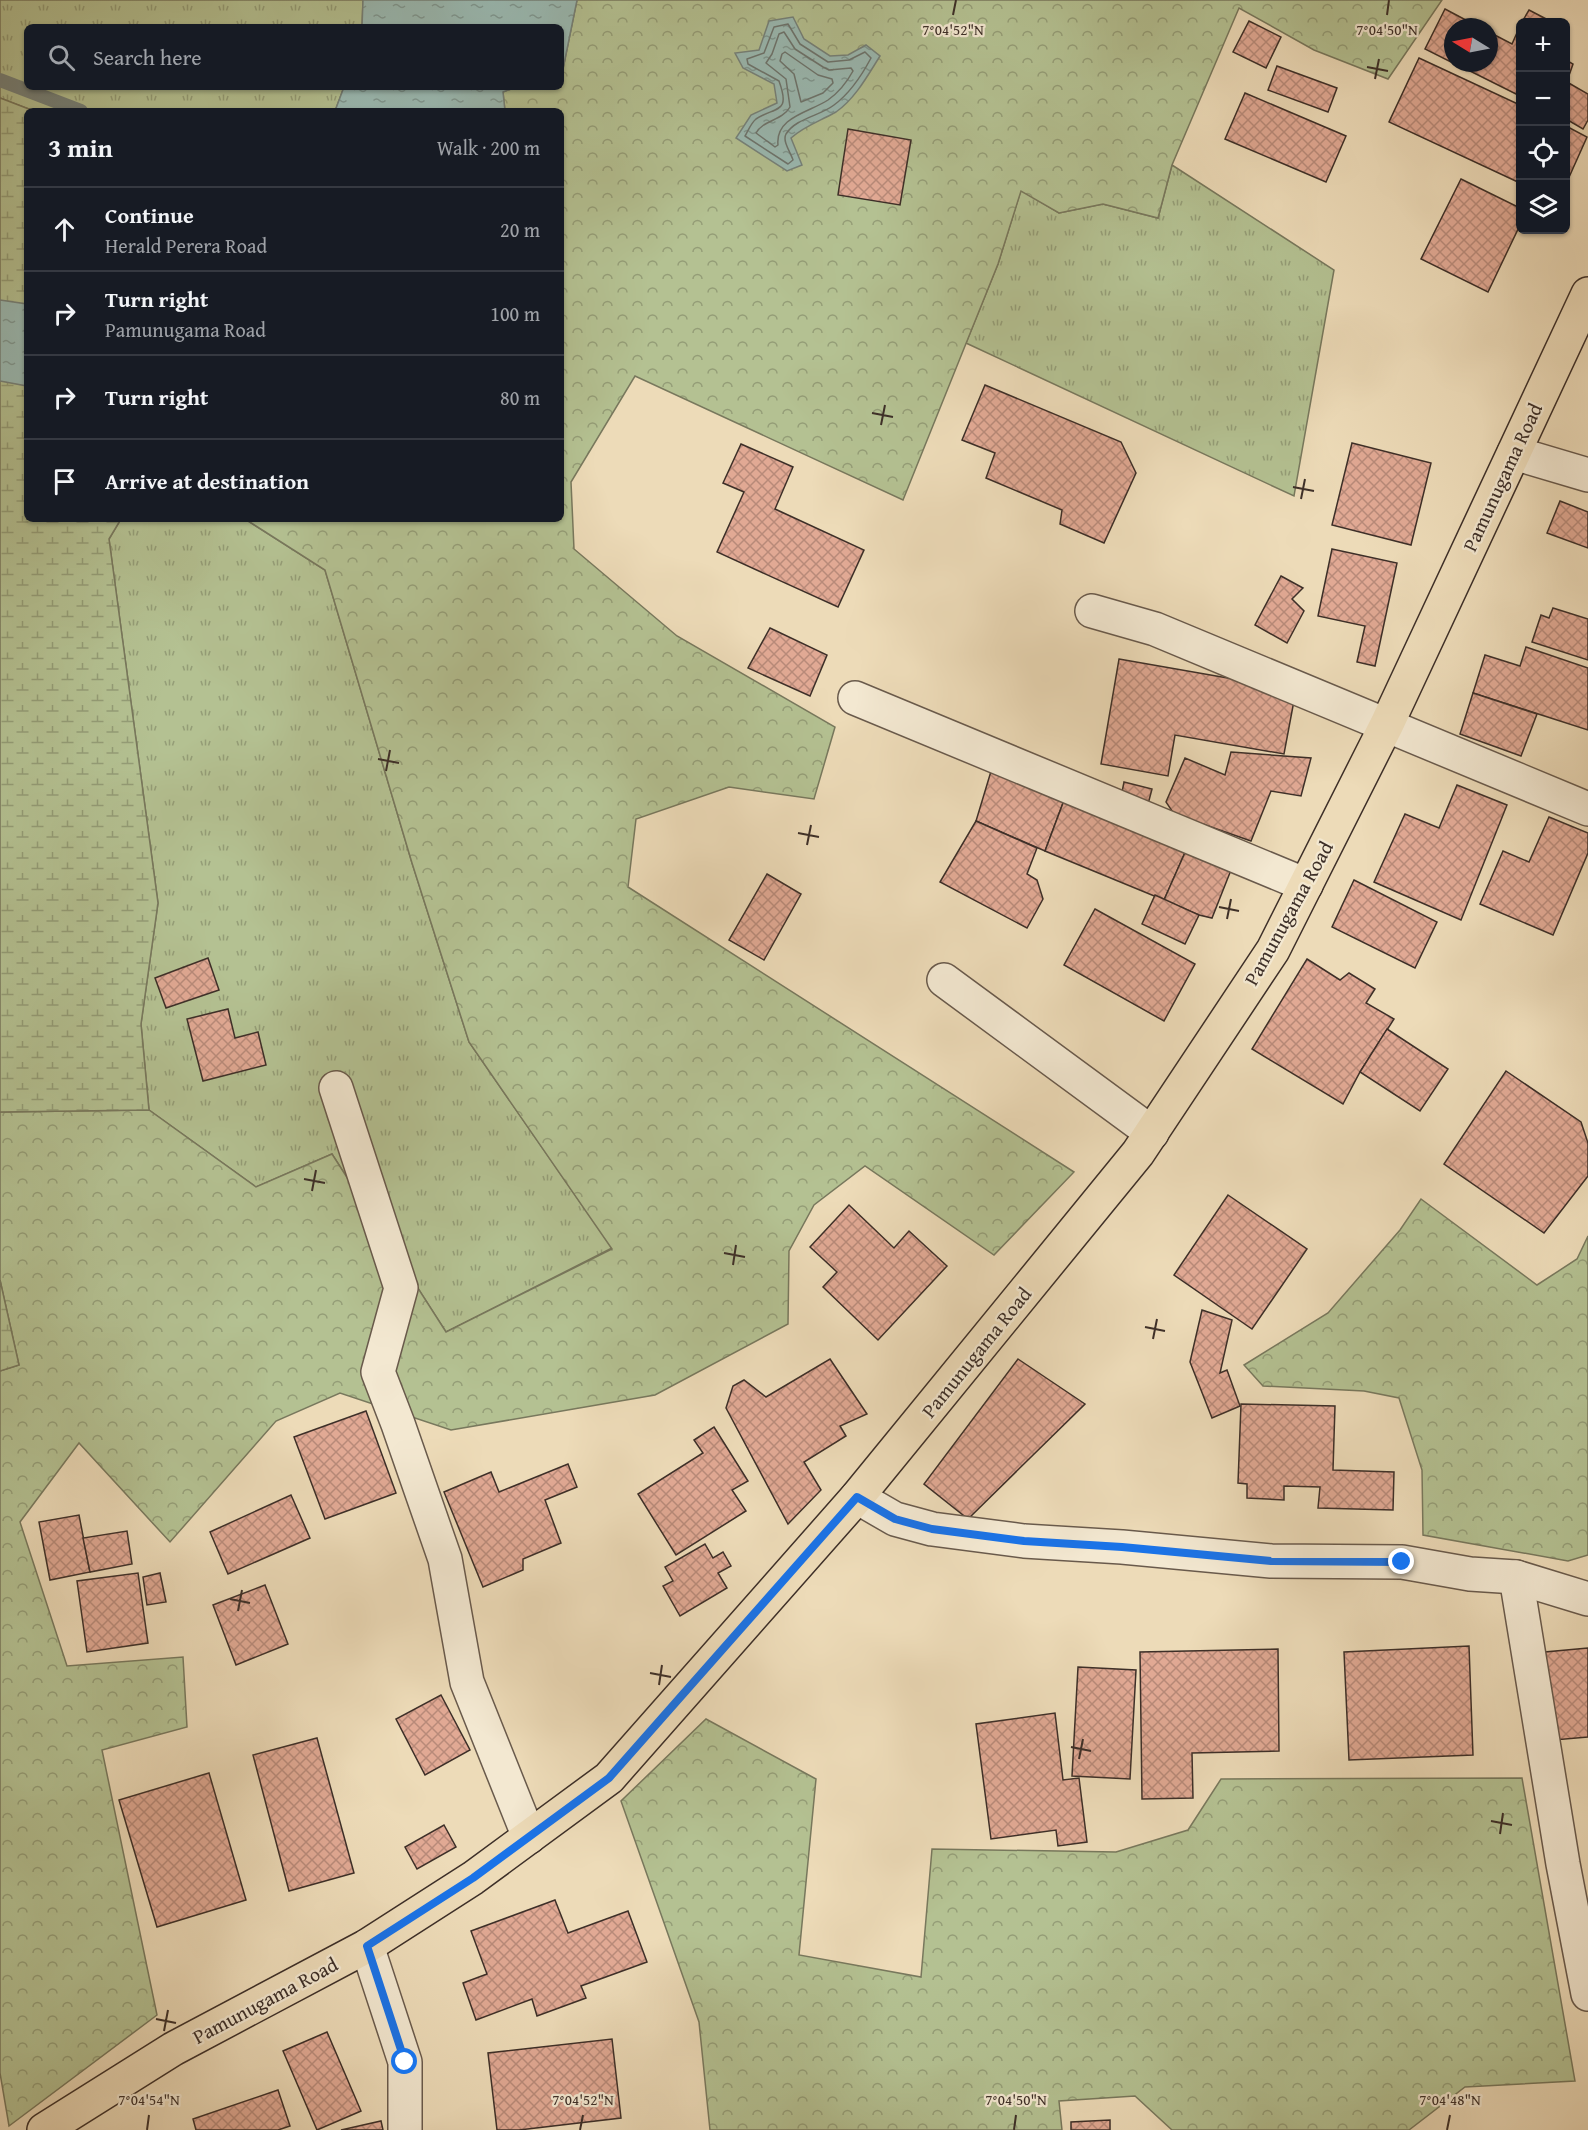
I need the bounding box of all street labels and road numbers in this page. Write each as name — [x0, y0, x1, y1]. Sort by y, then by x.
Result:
street label: Pamunugama Road — [1455, 398, 1549, 556]
street label: Pamunugama Road — [1236, 835, 1340, 990]
street label: Pamunugama Road — [914, 1280, 1038, 1424]
street label: Pamunugama Road — [187, 1949, 343, 2051]

